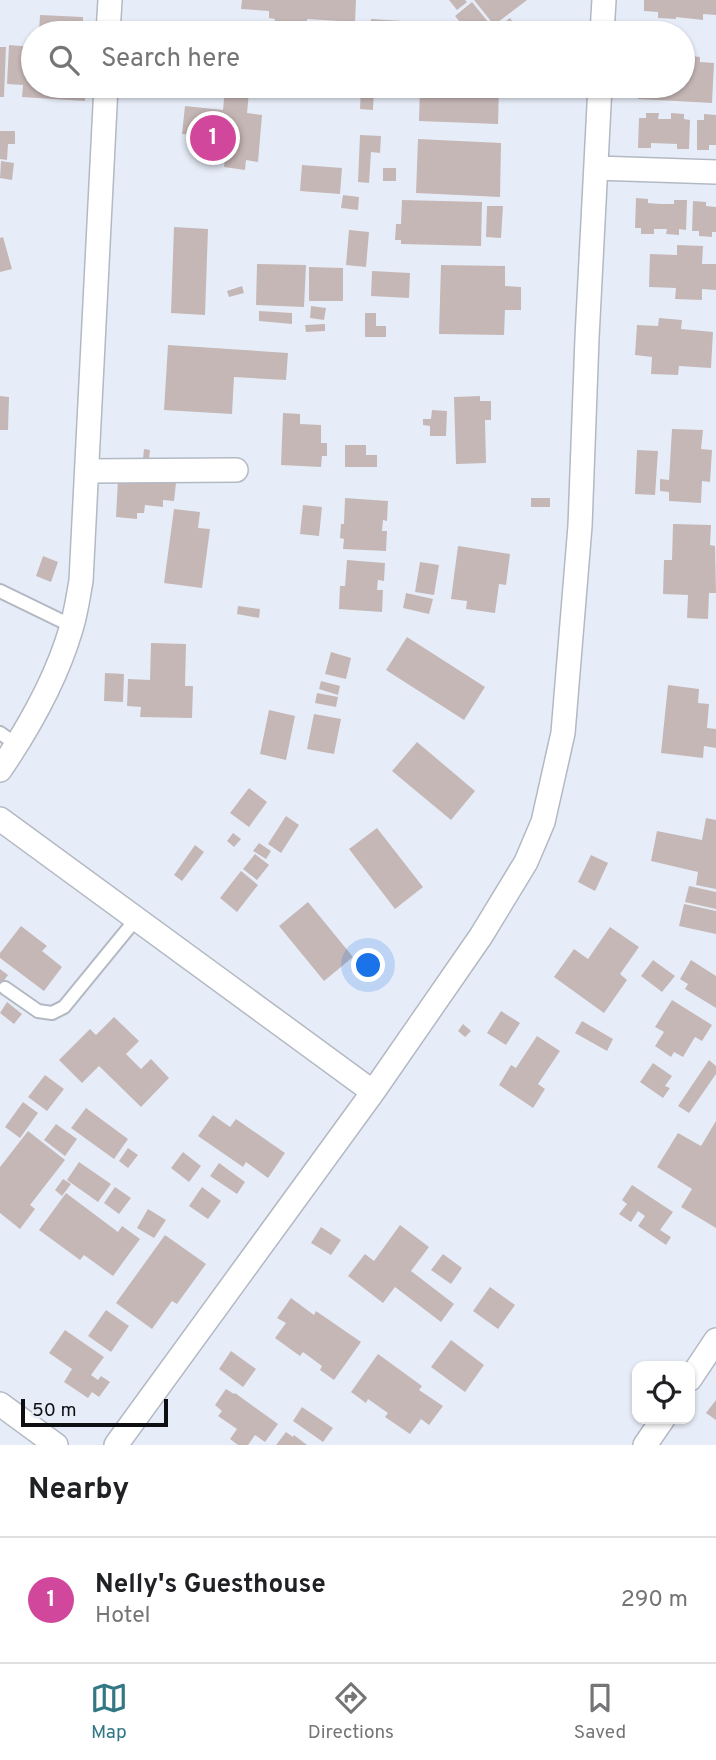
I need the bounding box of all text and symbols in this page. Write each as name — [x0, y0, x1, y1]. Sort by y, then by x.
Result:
search box — [21, 21, 695, 98]
icon: search — [45, 41, 83, 79]
text: Search here — [101, 43, 240, 76]
pin: 1 — [190, 112, 236, 164]
your location — [351, 948, 385, 982]
map controls — [632, 1361, 695, 1424]
button: locate — [632, 1361, 695, 1424]
scale bar — [21, 1396, 168, 1428]
text: 50 m — [32, 1399, 77, 1423]
text: Nearby — [28, 1472, 129, 1509]
text: Nelly's Guesthouse — [95, 1569, 326, 1602]
text: 1 — [46, 1586, 56, 1615]
text: 290 m — [621, 1586, 688, 1615]
text: Hotel — [95, 1602, 151, 1631]
tab: Map — [90, 1679, 128, 1745]
tab: Directions — [308, 1679, 394, 1745]
tab: Saved — [574, 1679, 626, 1745]

